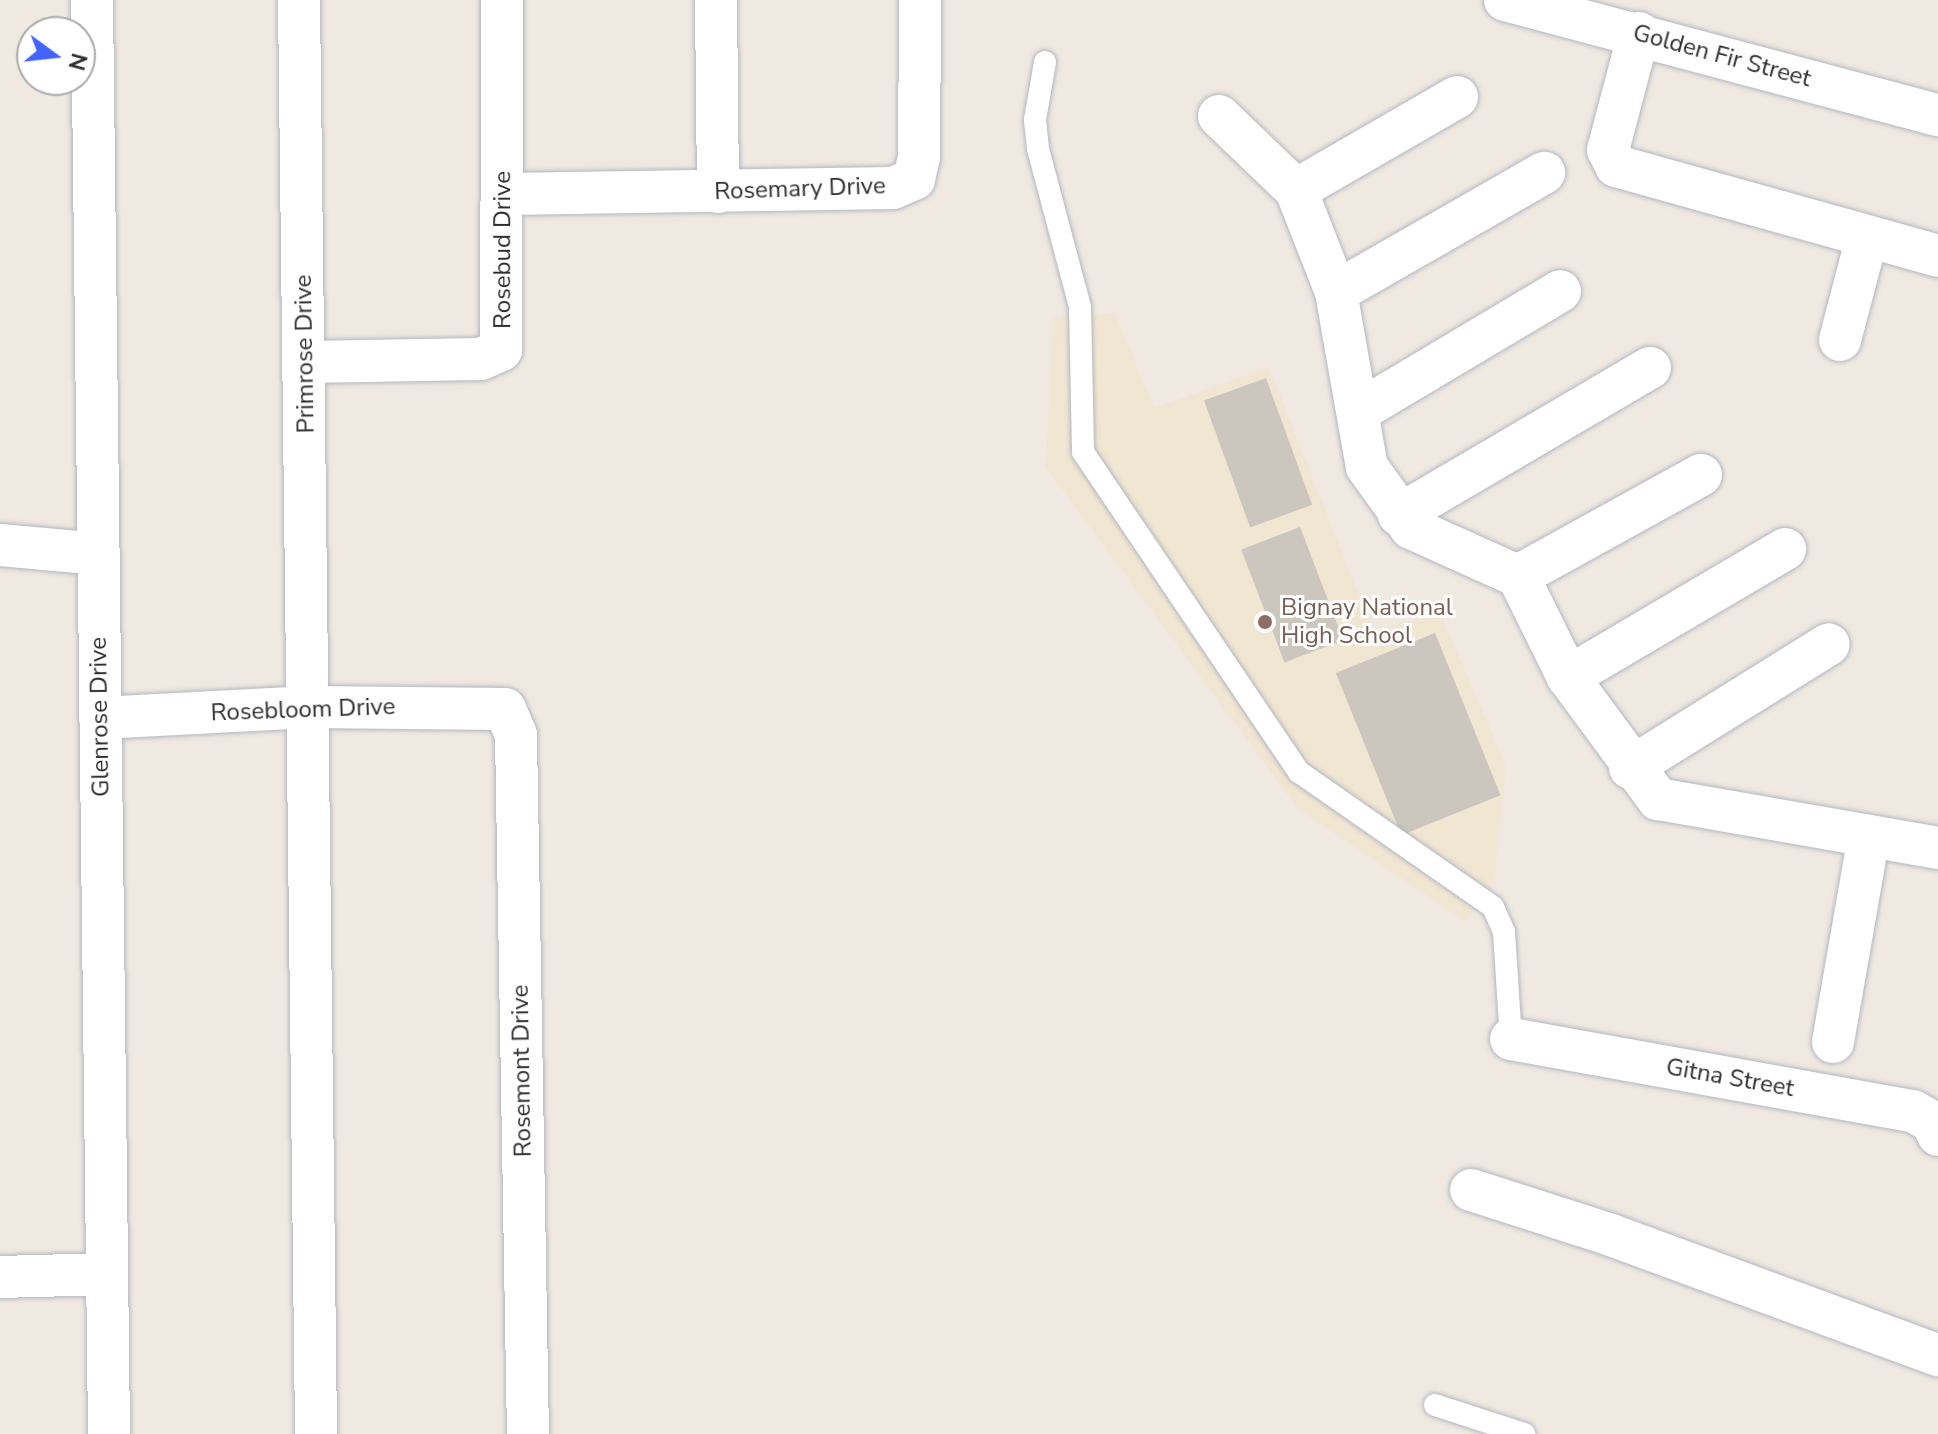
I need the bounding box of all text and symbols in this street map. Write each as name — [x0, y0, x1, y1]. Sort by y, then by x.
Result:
north arrow — [16, 16, 96, 96]
street label: Golden Fir Street — [1630, 18, 1814, 94]
text: N — [61, 50, 94, 74]
street label: Rosebud Drive — [489, 171, 517, 329]
street label: Rosemary Drive — [714, 172, 886, 206]
street label: Primrose Drive — [289, 274, 321, 434]
place label: Bignay National High School — [1281, 594, 1453, 650]
marker: Bignay National High School — [1256, 613, 1274, 631]
street label: Glenrose Drive — [84, 637, 116, 797]
street label: Rosebloom Drive — [210, 692, 396, 728]
street label: Rosemont Drive — [506, 985, 538, 1157]
street label: Gitna Street — [1664, 1053, 1796, 1103]

